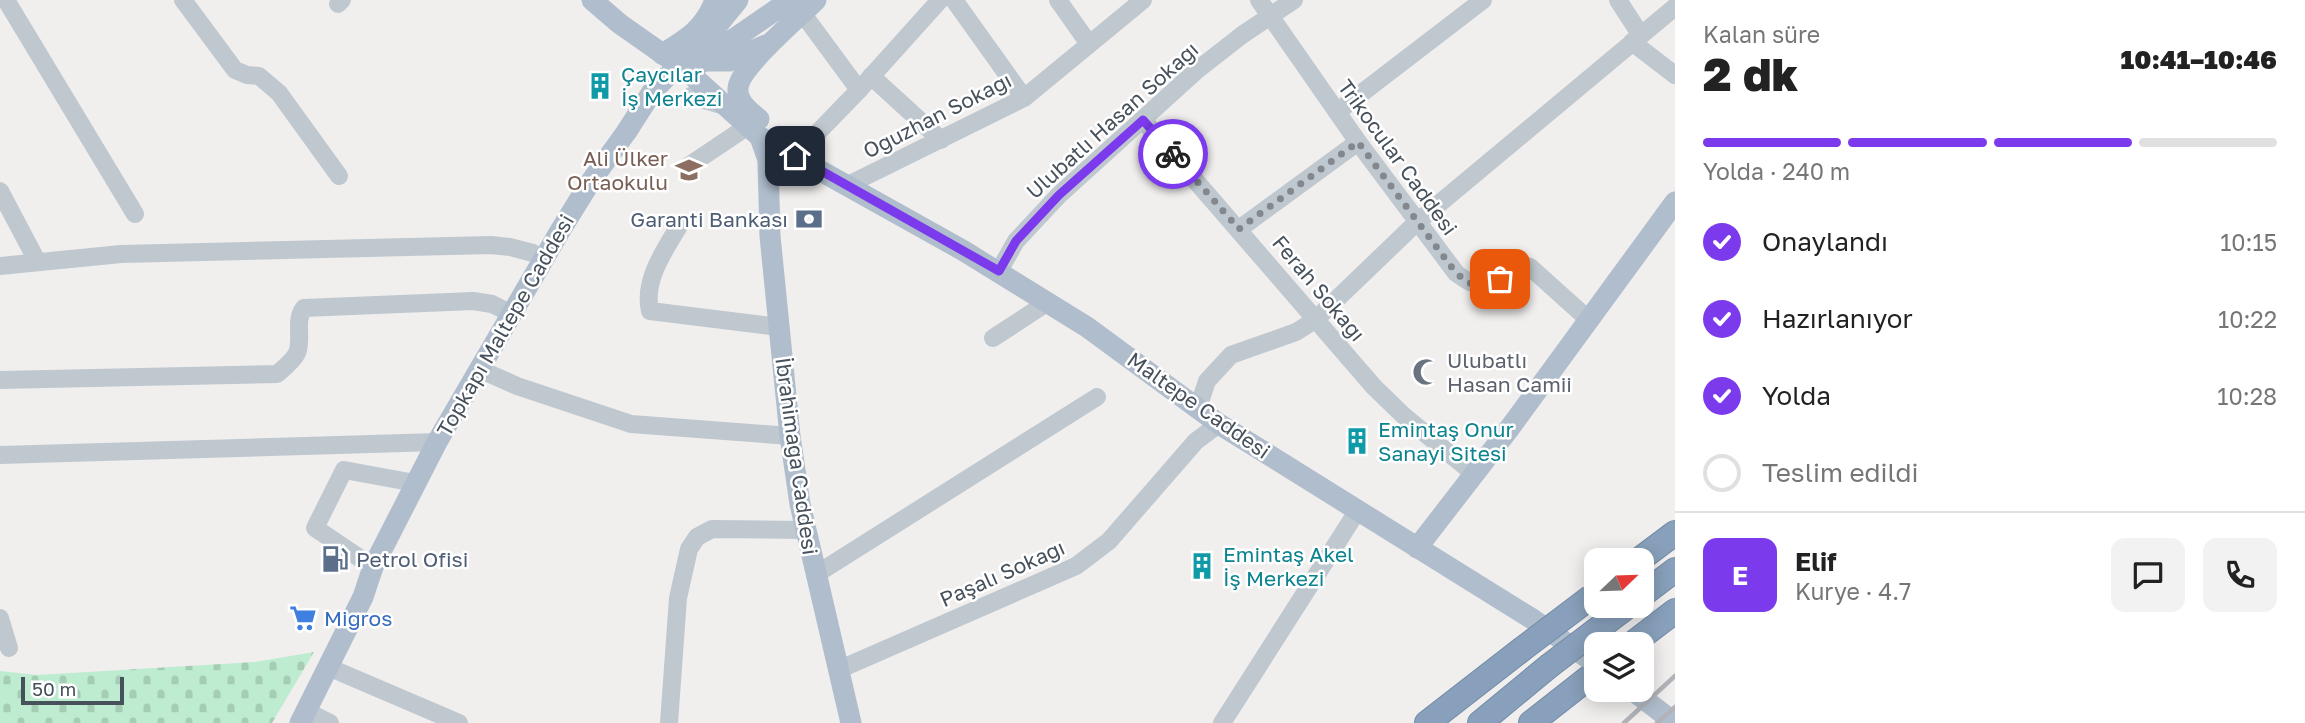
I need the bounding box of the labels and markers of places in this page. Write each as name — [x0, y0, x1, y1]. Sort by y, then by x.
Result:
place label: Çaycılar İş Merkezi — [621, 61, 722, 111]
building icon: Çaycılar İş Merkezi — [585, 71, 615, 101]
pin — [765, 126, 825, 186]
place label: Ali Ülker Ortaokulu — [567, 145, 668, 195]
school or university icon: Ali Ülker Ortaokulu — [674, 155, 704, 185]
bank icon: Garanti Bankası — [794, 204, 824, 234]
place label: Garanti Bankası — [630, 206, 788, 232]
pin — [1470, 249, 1530, 309]
place label: Ulubatlı Hasan Camii — [1447, 347, 1572, 397]
mosque icon: Ulubatlı Hasan Camii — [1411, 357, 1441, 387]
place label: Emintaş Onur Sanayi Sitesi — [1378, 416, 1514, 466]
building icon: Emintaş Onur Sanayi Sitesi — [1342, 426, 1372, 456]
place label: Emintaş Akel İş Merkezi — [1223, 541, 1354, 591]
fuel station icon: Petrol Ofisi — [320, 544, 350, 574]
place label: Petrol Ofisi — [356, 546, 468, 572]
building icon: Emintaş Akel İş Merkezi — [1187, 551, 1217, 581]
supermarket icon: Migros — [288, 603, 318, 633]
place label: Migros — [324, 605, 392, 631]

